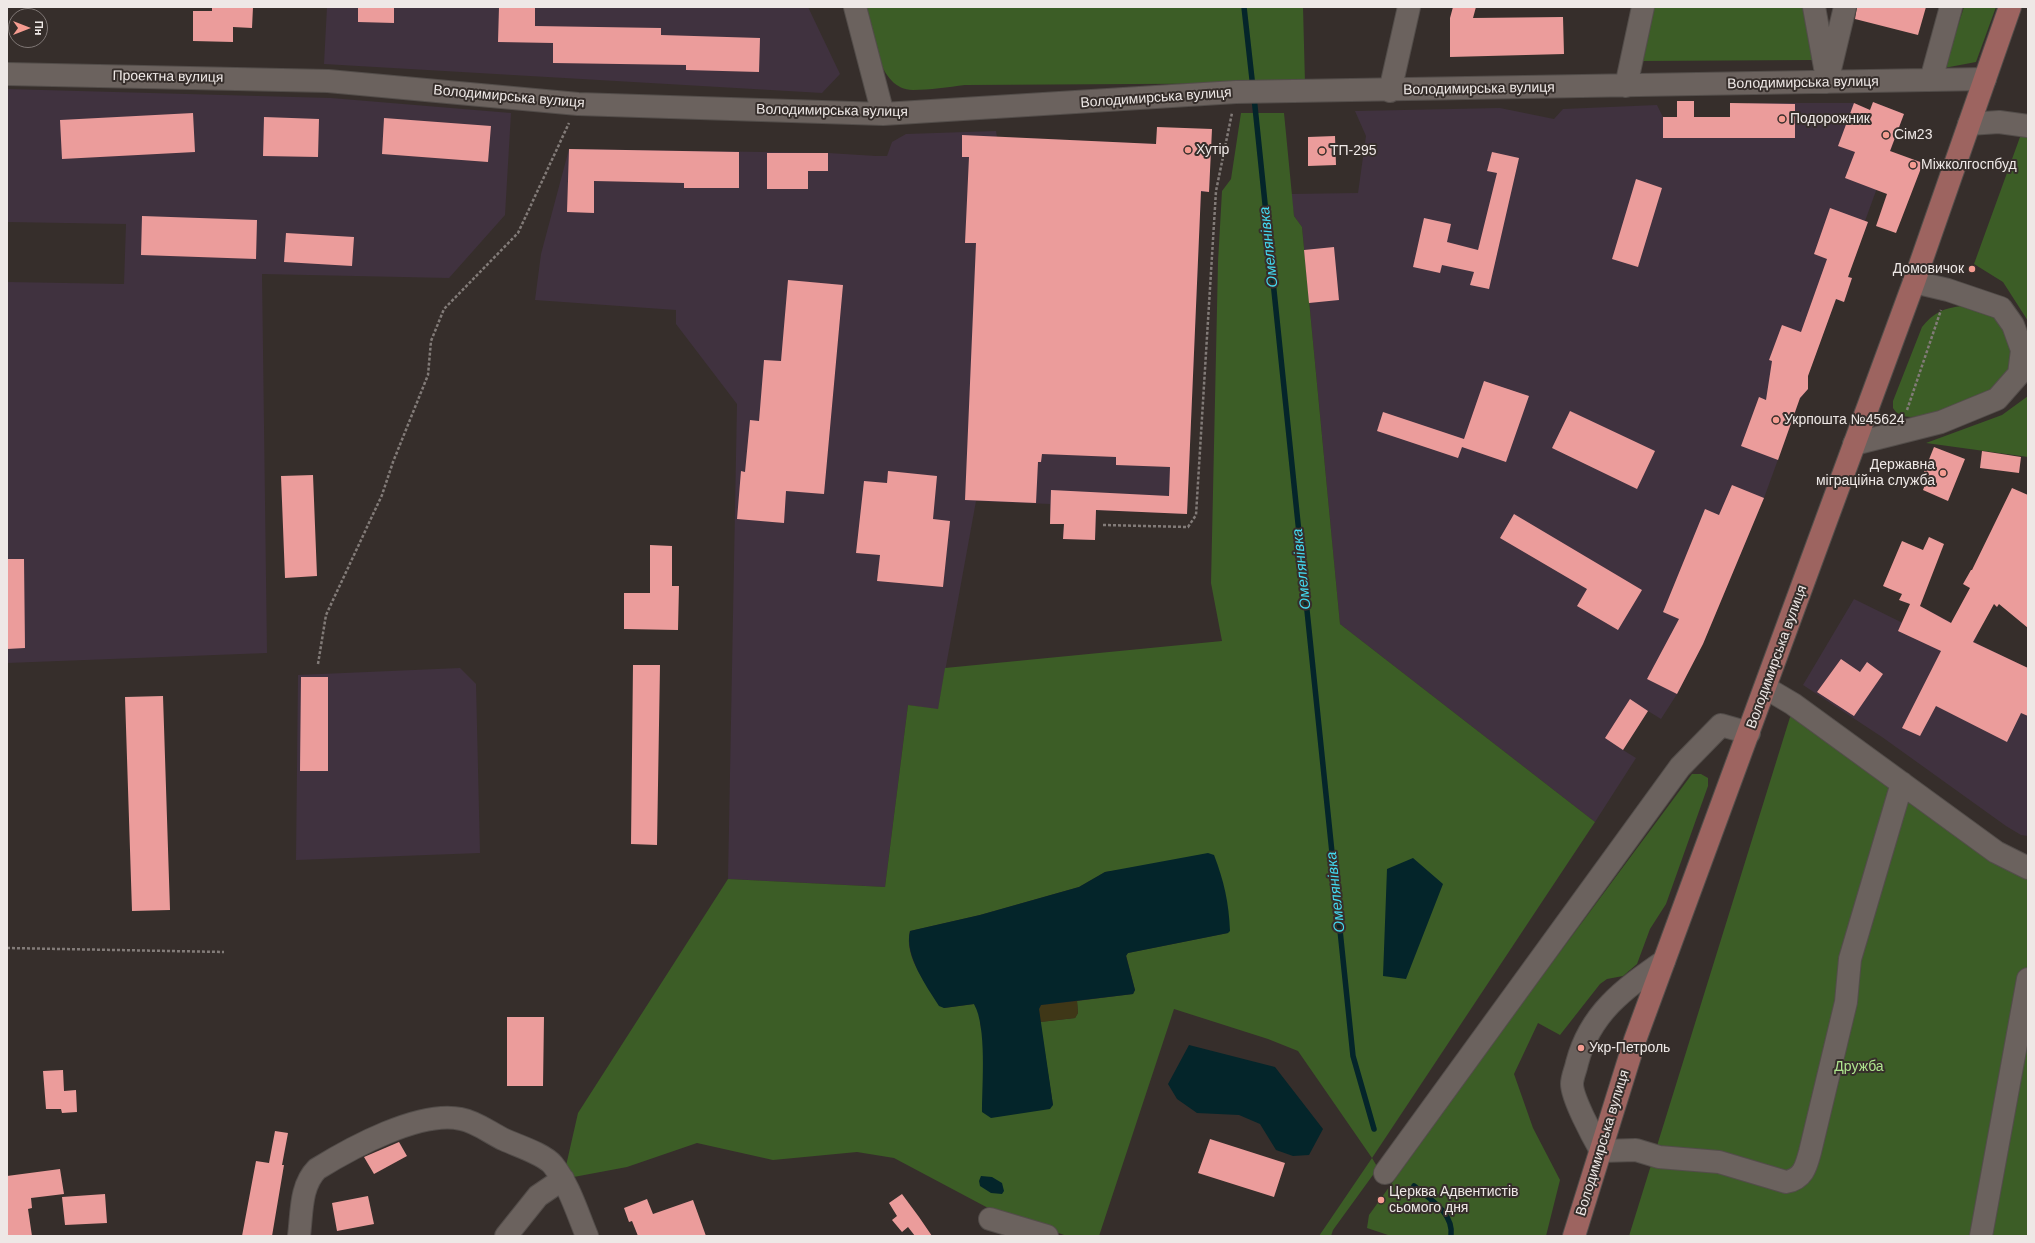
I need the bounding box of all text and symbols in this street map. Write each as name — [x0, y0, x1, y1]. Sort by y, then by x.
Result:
north arrow — [8, 8, 48, 48]
text: Пн — [33, 21, 45, 35]
street label: Проектна вулиця — [112, 68, 224, 86]
street label: Володимирська вулиця — [1727, 73, 1879, 93]
street label: Володимирська вулиця — [1403, 79, 1555, 99]
street label: Володимирська вулиця — [433, 82, 585, 112]
street label: Володимирська вулиця — [1080, 84, 1232, 112]
street label: Володимирська вулиця — [756, 101, 908, 121]
place label: Подорожник — [1790, 111, 1870, 127]
marker: Подорожник — [1777, 114, 1787, 124]
place label: Сім23 — [1894, 127, 1932, 143]
marker: Сім23 — [1881, 130, 1891, 140]
place label: Хутір — [1196, 142, 1229, 158]
place label: ТП-295 — [1330, 143, 1377, 159]
marker: Хутір — [1183, 145, 1193, 155]
marker: ТП-295 — [1317, 146, 1327, 156]
place label: Міжколгоспбуд — [1921, 157, 2017, 173]
marker: Міжколгоспбуд — [1908, 160, 1918, 170]
water label: Омелянівка — [1256, 206, 1282, 288]
place label: Домовичок — [1893, 261, 1964, 277]
marker: Домовичок — [1967, 264, 1977, 274]
place label: Укрпошта №45624 — [1784, 412, 1905, 428]
marker: Укрпошта №45624 — [1771, 415, 1781, 425]
place label: Державна міграційна служба — [1816, 457, 1935, 490]
marker: Державна міграційна служба — [1938, 468, 1948, 478]
water label: Омелянівка — [1289, 528, 1315, 610]
street label: Володимирська вулиця — [1743, 583, 1811, 731]
water label: Омелянівка — [1323, 851, 1349, 933]
place label: Укр-Петроль — [1589, 1040, 1670, 1056]
marker: Укр-Петроль — [1576, 1043, 1586, 1053]
park label: Дружба — [1834, 1059, 1884, 1075]
street label: Володимирська вулиця — [1573, 1068, 1633, 1218]
place label: Церква Адвентистів сьомого дня — [1389, 1184, 1519, 1216]
marker: Церква Адвентистів сьомого дня — [1376, 1195, 1386, 1205]

